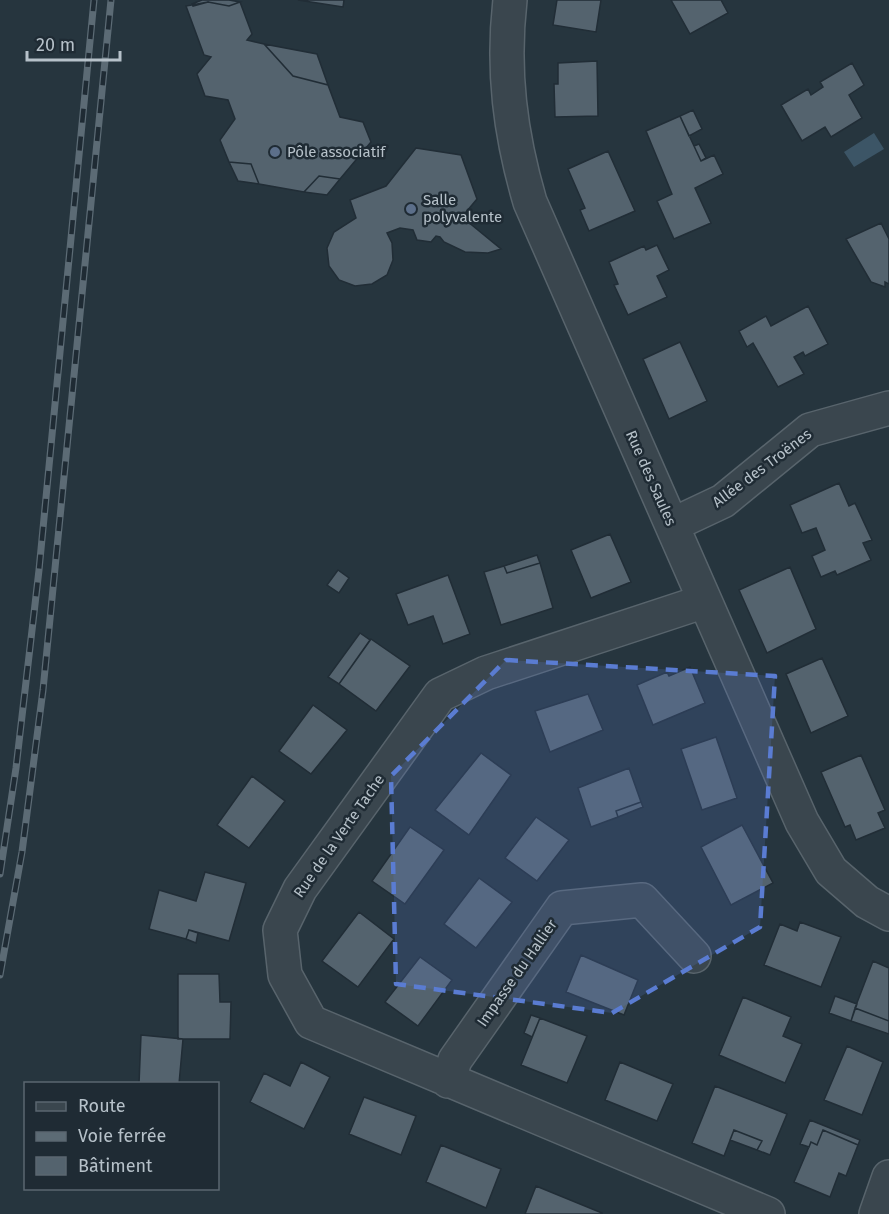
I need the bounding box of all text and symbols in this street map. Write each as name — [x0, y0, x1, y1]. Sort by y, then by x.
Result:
scale bar — [27, 24, 120, 62]
text: 20 m — [36, 34, 75, 56]
place label: Pôle associatif — [287, 143, 386, 161]
marker: Pôle associatif — [268, 145, 282, 159]
place label: Salle polyvalente — [423, 191, 502, 226]
marker: Salle polyvalente — [404, 202, 418, 216]
street label: Allée des Troënes — [709, 425, 815, 511]
street label: Rue des Saules — [622, 427, 680, 529]
street label: Rue de la Verte Tache — [290, 771, 388, 901]
street label: Impasse du Hallier — [473, 916, 561, 1030]
legend — [24, 1082, 219, 1190]
text: Route — [78, 1095, 126, 1117]
text: Voie ferrée — [78, 1125, 166, 1147]
text: Bâtiment — [78, 1155, 153, 1177]

